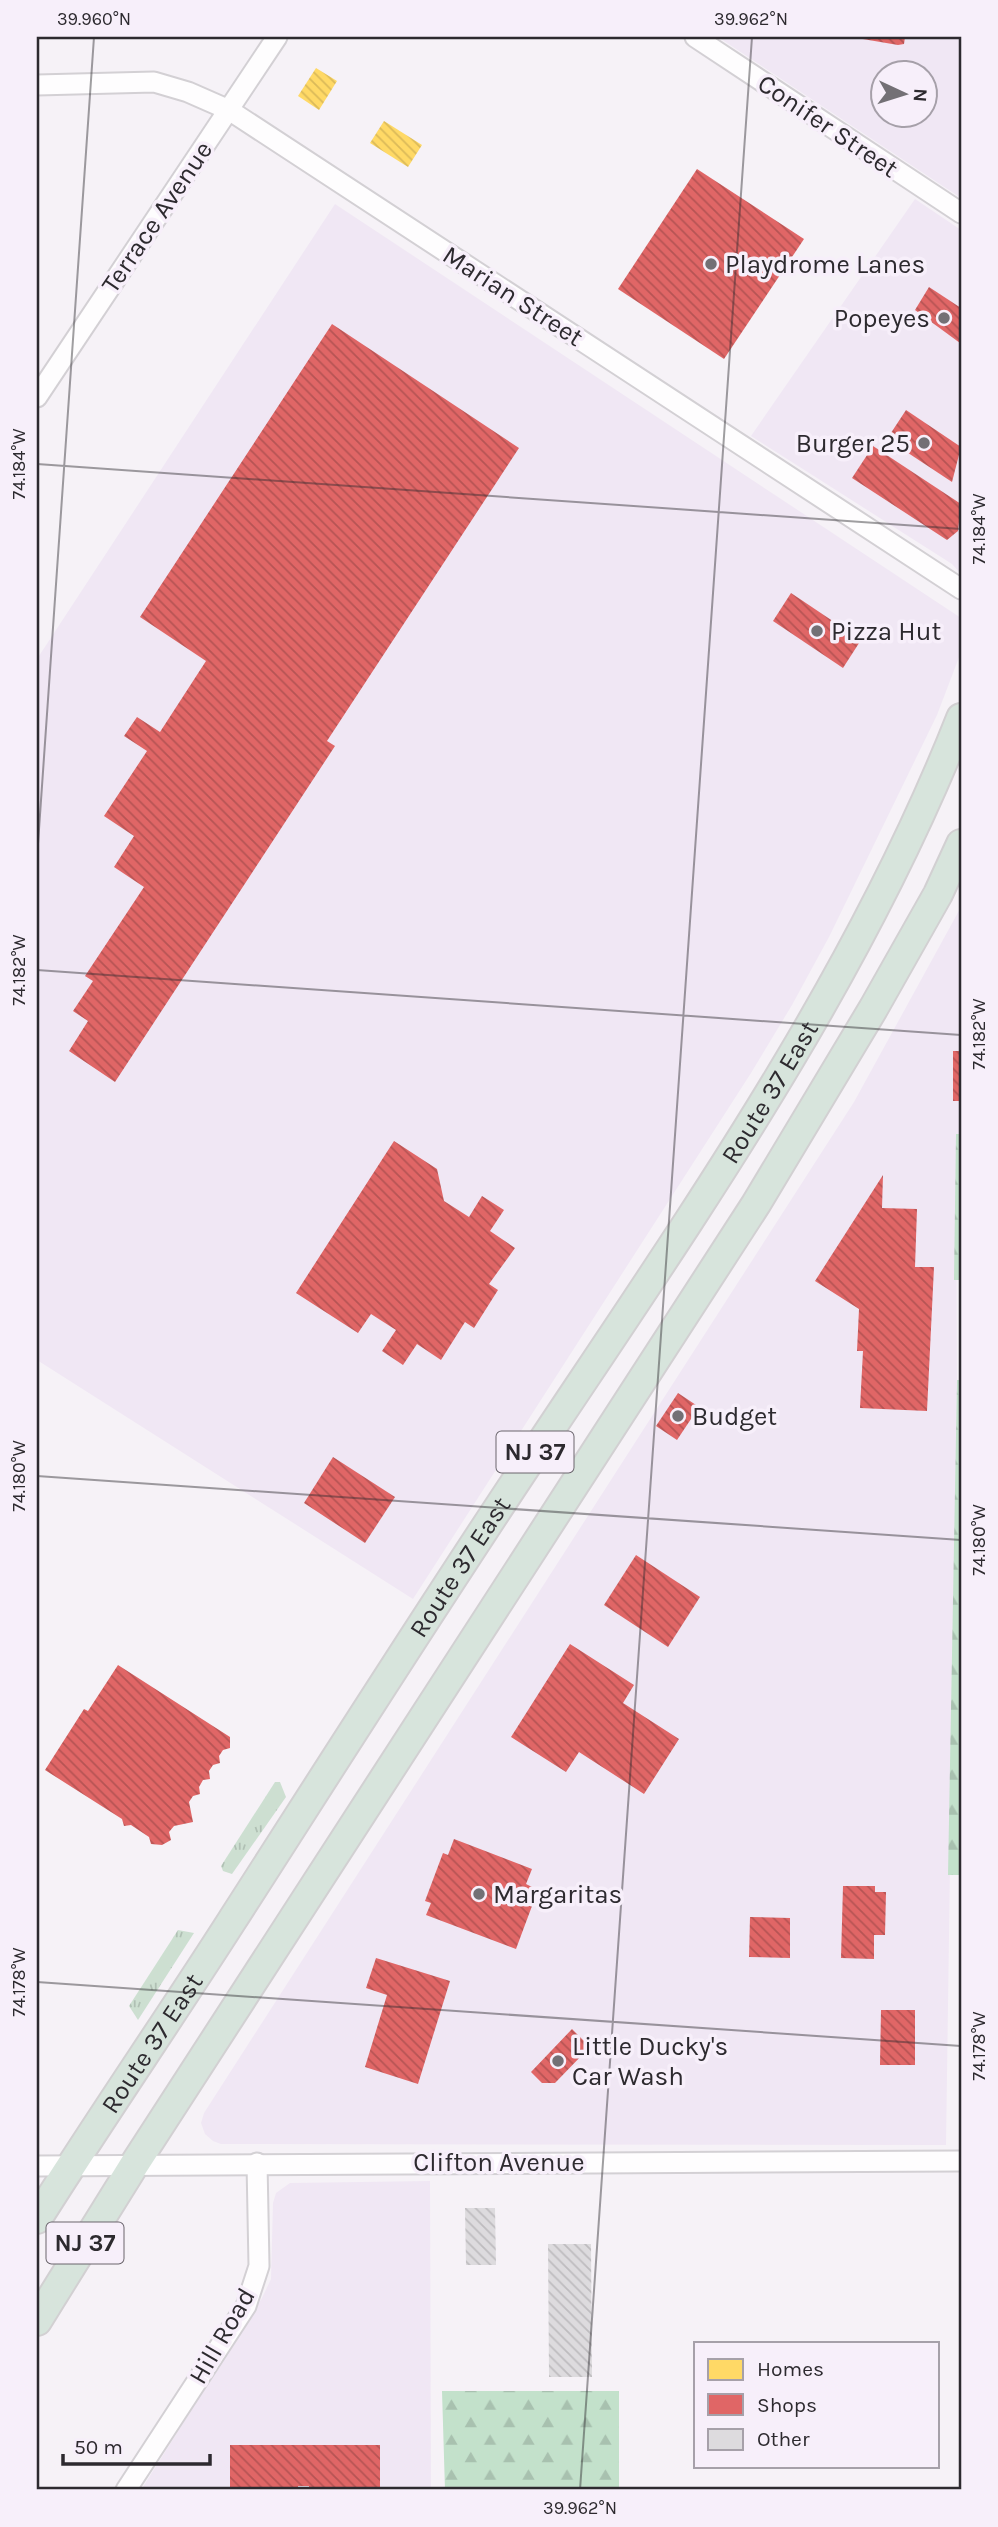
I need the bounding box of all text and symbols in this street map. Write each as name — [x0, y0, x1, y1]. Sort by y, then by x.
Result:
text: 39.960°N — [57, 8, 131, 30]
text: 39.962°N — [714, 8, 788, 30]
north arrow — [869, 60, 939, 130]
street label: Conifer Street — [752, 68, 904, 184]
text: N — [909, 88, 931, 103]
street label: Terrace Avenue — [95, 135, 219, 299]
street label: Marian Street — [437, 239, 589, 353]
place label: Playdrome Lanes — [725, 249, 925, 280]
marker: Playdrome Lanes — [703, 256, 719, 272]
place label: Popeyes — [834, 303, 930, 334]
marker: Popeyes — [936, 310, 952, 326]
text: 74.184°W — [8, 428, 30, 500]
place label: Burger 25 — [796, 428, 910, 459]
marker: Burger 25 — [916, 435, 932, 451]
text: 74.184°W — [968, 493, 990, 565]
place label: Pizza Hut — [831, 616, 941, 647]
marker: Pizza Hut — [809, 623, 825, 639]
text: 74.182°W — [8, 934, 30, 1006]
text: 74.182°W — [968, 998, 990, 1070]
street label: Route 37 East — [714, 1015, 825, 1169]
place label: Budget — [692, 1401, 777, 1432]
marker: Budget — [670, 1408, 686, 1424]
road number: NJ 37 — [496, 1432, 574, 1472]
text: 74.180°W — [8, 1440, 30, 1512]
street label: Route 37 East — [403, 1491, 517, 1643]
text: 74.180°W — [968, 1504, 990, 1576]
place label: Margaritas — [493, 1879, 622, 1910]
marker: Margaritas — [471, 1886, 487, 1902]
text: 74.178°W — [8, 1947, 30, 2017]
street label: Route 37 East — [94, 1967, 209, 2119]
text: 74.178°W — [968, 2011, 990, 2081]
place label: Little Ducky's Car Wash — [572, 2031, 728, 2092]
marker: Little Ducky's Car Wash — [550, 2053, 566, 2069]
street label: Clifton Avenue — [413, 2147, 585, 2178]
road number: NJ 37 — [46, 2222, 124, 2264]
street label: Hill Road — [182, 2282, 262, 2390]
legend — [694, 2342, 939, 2468]
text: Homes — [757, 2357, 824, 2381]
text: Shops — [757, 2393, 817, 2417]
scale bar — [63, 2422, 210, 2466]
text: Other — [757, 2427, 810, 2451]
text: 50 m — [74, 2435, 123, 2459]
text: 39.962°N — [543, 2497, 617, 2519]

